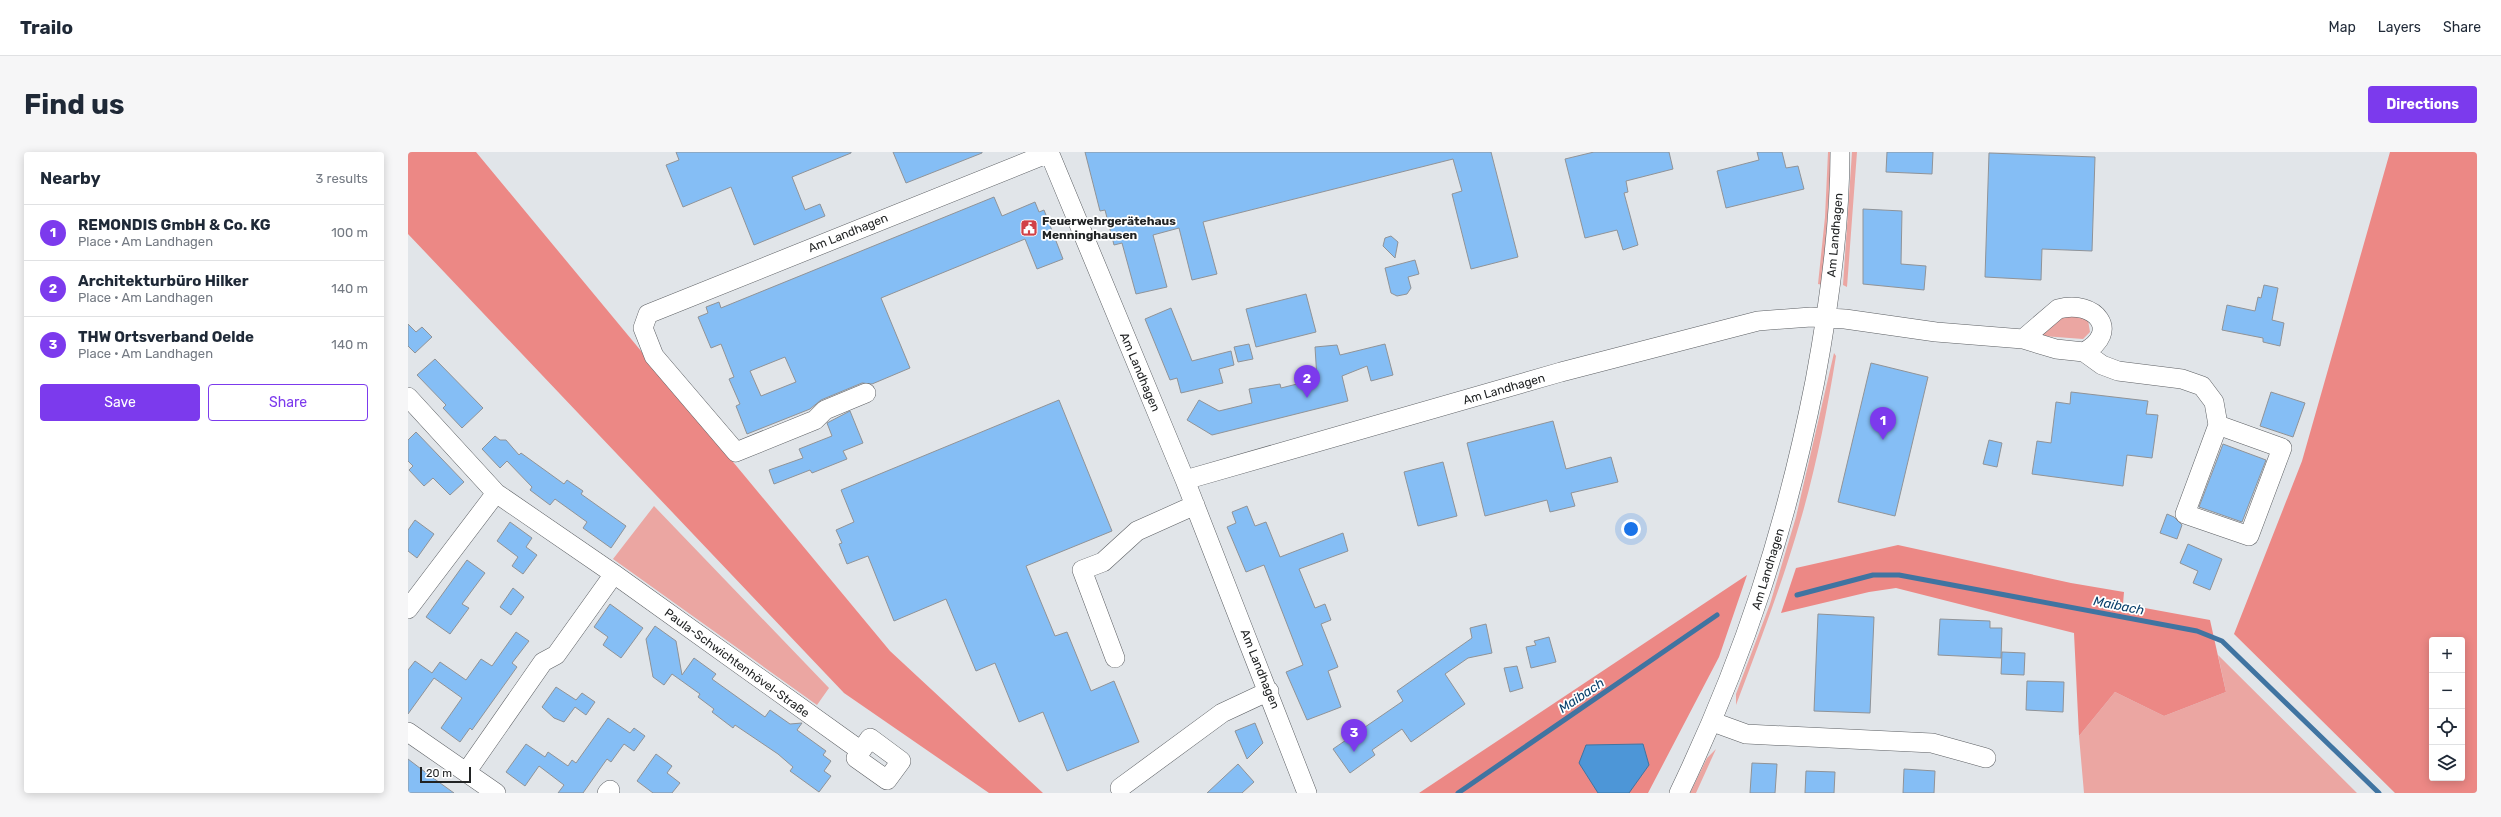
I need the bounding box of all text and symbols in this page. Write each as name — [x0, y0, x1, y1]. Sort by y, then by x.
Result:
text: Trailo — [20, 16, 73, 39]
text: Map — [2329, 19, 2356, 36]
text: Layers — [2378, 19, 2421, 36]
text: Share — [2443, 19, 2481, 36]
button: Directions — [2368, 86, 2477, 123]
text: Find us — [24, 88, 124, 121]
text: Nearby — [40, 168, 101, 188]
text: 3 results — [316, 171, 368, 186]
street label: Am Landhagen — [1824, 192, 1846, 278]
street label: Am Landhagen — [806, 211, 890, 255]
place label: Feuerwehrgerätehaus Menninghausen — [1042, 214, 1176, 242]
text: REMONDIS GmbH & Co. KG — [78, 216, 271, 234]
public building icon: Feuerwehrgerätehaus Menninghausen — [1019, 218, 1039, 238]
text: 1 — [50, 225, 56, 240]
text: 100 m — [331, 225, 368, 240]
text: Place · Am Landhagen — [78, 234, 213, 249]
text: Architekturbüro Hilker — [78, 272, 249, 290]
text: 2 — [49, 281, 57, 296]
text: 140 m — [331, 281, 368, 296]
text: Place · Am Landhagen — [78, 290, 213, 305]
text: THW Ortsverband Oelde — [78, 328, 254, 346]
street label: Am Landhagen — [1117, 330, 1163, 414]
text: 3 — [49, 337, 57, 352]
text: 140 m — [331, 337, 368, 352]
text: Place · Am Landhagen — [78, 346, 213, 361]
pin: 2 — [1294, 365, 1320, 398]
street label: Am Landhagen — [1461, 371, 1547, 407]
button: Save — [40, 384, 200, 421]
button: Share — [208, 384, 368, 421]
pin: 1 — [1870, 407, 1896, 440]
your location — [1621, 519, 1641, 539]
street label: Am Landhagen — [1749, 527, 1787, 611]
water label: Maibach — [2092, 593, 2146, 618]
street label: Paula-Schwichtenhövel-Straße — [662, 606, 812, 720]
street label: Am Landhagen — [1238, 627, 1282, 711]
map controls — [2429, 637, 2465, 781]
button: + — [2429, 637, 2465, 673]
button: − — [2429, 673, 2465, 709]
water label: Maibach — [1556, 675, 1607, 716]
button: locate — [2429, 709, 2465, 745]
pin: 3 — [1341, 719, 1367, 752]
button: layers — [2429, 745, 2465, 781]
scale bar — [420, 765, 471, 784]
text: 20 m — [426, 767, 452, 780]

